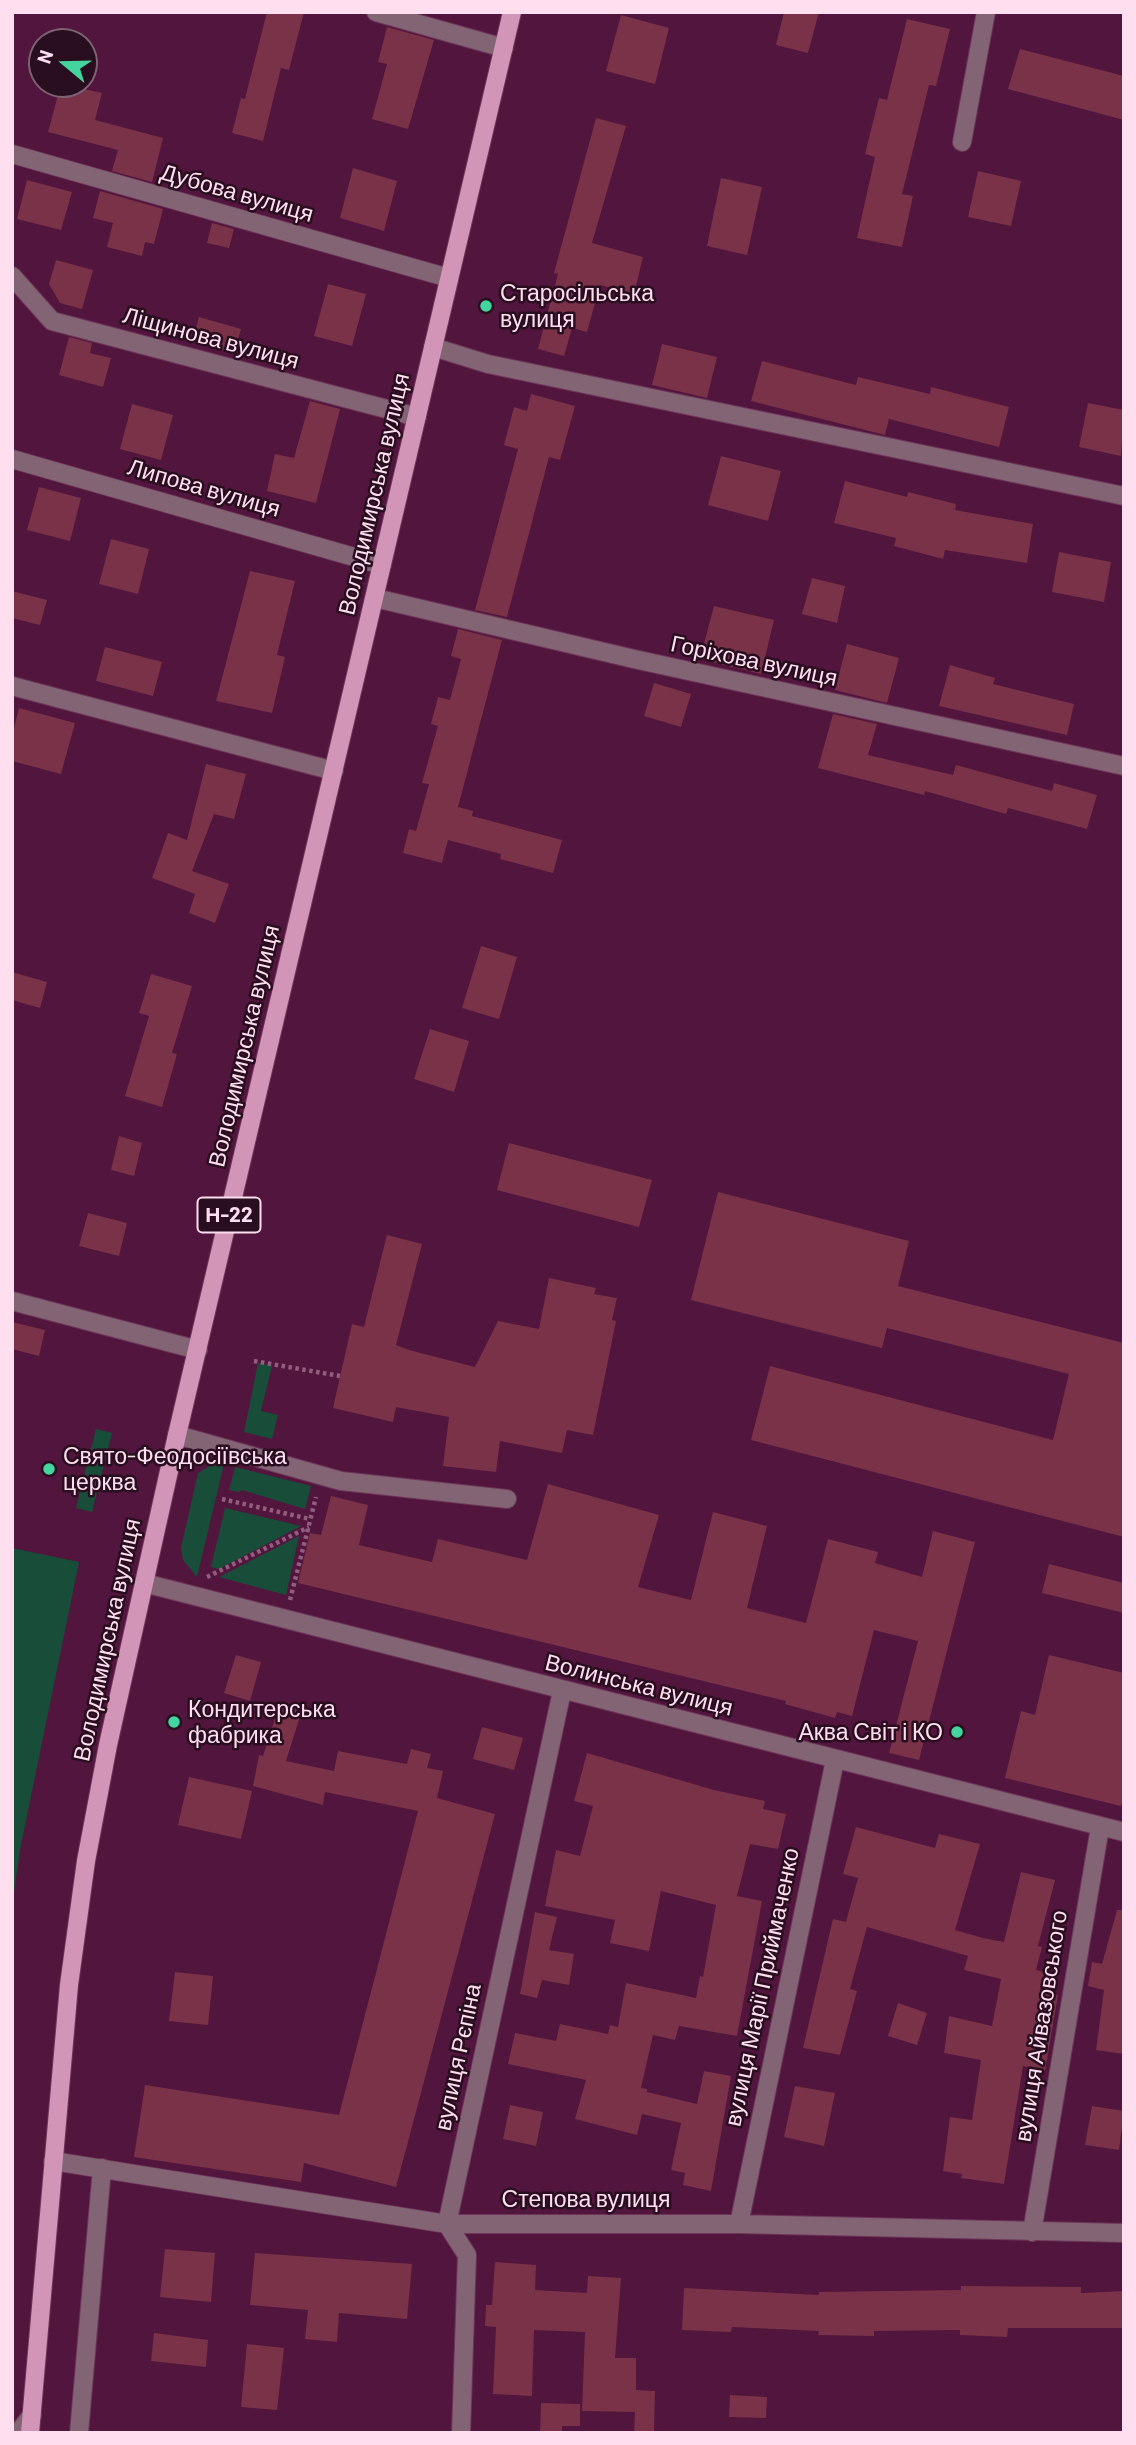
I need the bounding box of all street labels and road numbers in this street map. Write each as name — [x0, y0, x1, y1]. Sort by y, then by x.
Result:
street label: Дубова вулиця — [157, 158, 317, 228]
street label: Ліщинова вулиця — [120, 301, 302, 375]
street label: Володимирська вулиця — [333, 370, 415, 618]
street label: Липова вулиця — [125, 453, 283, 523]
street label: Горіхова вулиця — [668, 630, 840, 692]
street label: Володимирська вулиця — [203, 922, 285, 1170]
road number: Н-22 — [198, 1198, 260, 1232]
street label: Володимирська вулиця — [68, 1516, 146, 1764]
street label: Волинська вулиця — [542, 1648, 736, 1722]
street label: вулиця Марії Приймаченко — [719, 1845, 805, 2129]
street label: вулиця Айвазовського — [1009, 1908, 1073, 2144]
street label: вулиця Рєпіна — [429, 1981, 487, 2133]
street label: Степова вулиця — [502, 2185, 670, 2213]

